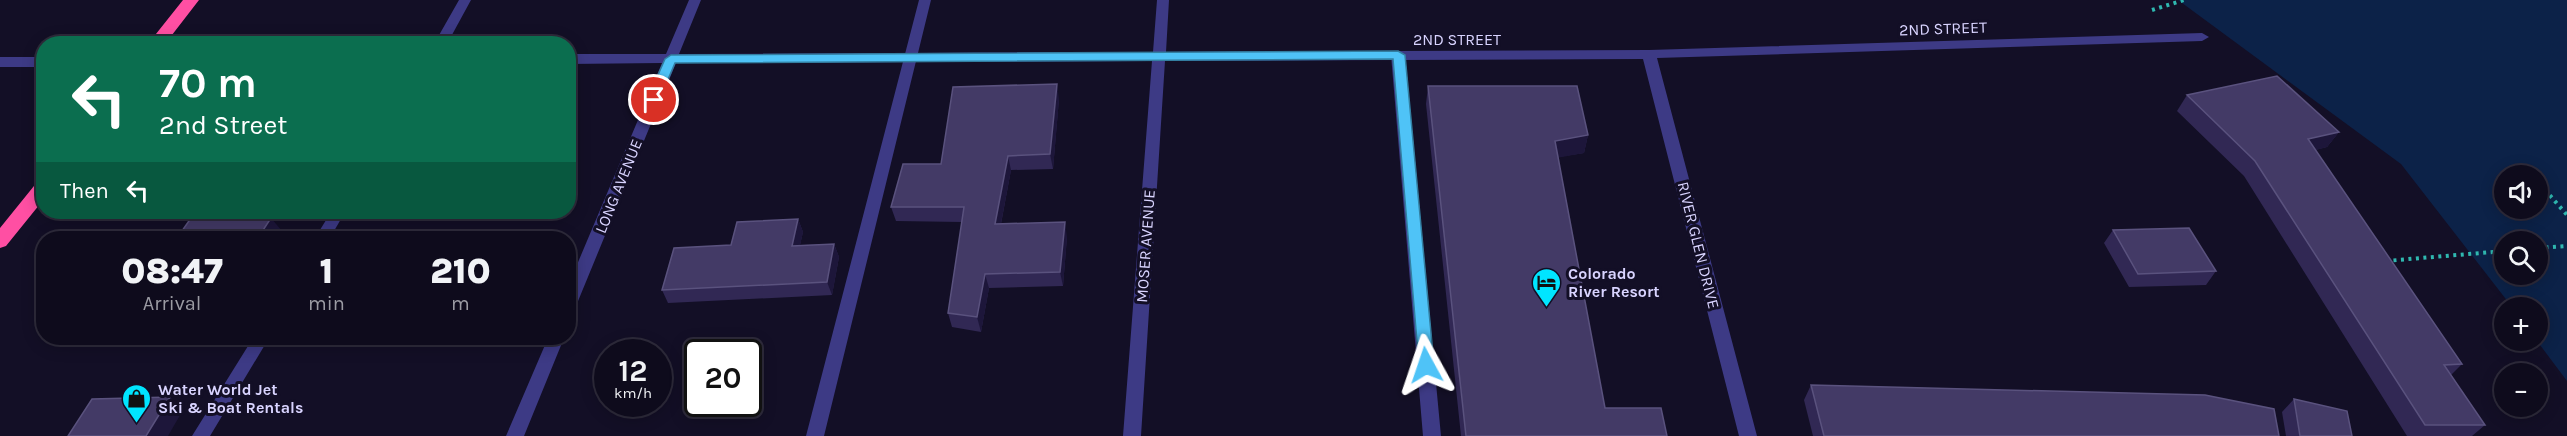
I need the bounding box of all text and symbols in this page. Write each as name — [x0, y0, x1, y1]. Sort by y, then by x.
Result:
street label: 2ND STREET — [1899, 17, 1987, 40]
street label: 2ND STREET — [1413, 30, 1501, 49]
text: 70 m — [159, 58, 257, 108]
icon: left — [60, 60, 138, 138]
pin — [628, 74, 679, 125]
icon: arrive — [637, 83, 670, 116]
text: 2nd Street — [159, 109, 287, 141]
street label: LONG AVENUE — [591, 136, 646, 236]
map controls — [2494, 165, 2548, 417]
button: sound — [2494, 165, 2548, 219]
icon: left — [121, 174, 154, 207]
text: Then — [60, 178, 109, 204]
street label: RIVER GLEN DRIVE — [1674, 180, 1723, 311]
street label: MOSER AVENUE — [1132, 189, 1159, 303]
button: search — [2494, 231, 2548, 285]
text: 08:47 — [121, 250, 223, 292]
text: 1 — [319, 250, 333, 292]
text: 210 — [430, 250, 491, 292]
place label: Colorado River Resort — [1568, 264, 1660, 301]
hotel icon: Colorado River Resort — [1531, 266, 1563, 308]
text: Arrival — [143, 292, 201, 315]
text: min — [308, 292, 345, 315]
text: m — [451, 292, 470, 315]
button: + — [2494, 297, 2548, 351]
position arrow — [1394, 333, 1458, 397]
speed limit sign: 20 — [684, 339, 762, 417]
text: 12 — [619, 353, 647, 389]
button: − — [2494, 363, 2548, 417]
place label: Water World Jet Ski & Boat Rentals — [158, 380, 303, 417]
shop icon: Water World Jet Ski & Boat Rentals — [121, 382, 153, 424]
text: km/h — [614, 384, 652, 402]

